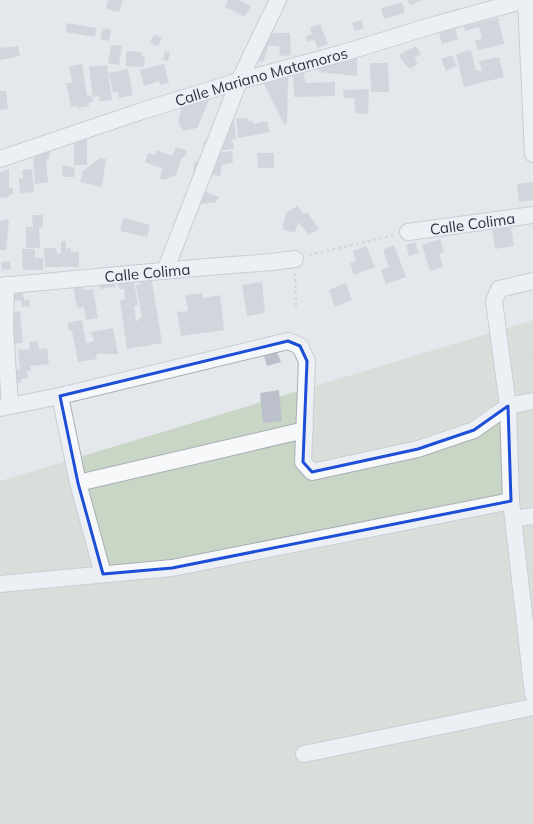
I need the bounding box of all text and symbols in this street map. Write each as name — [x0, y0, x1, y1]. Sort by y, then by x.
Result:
street label: Calle Mariano Matamoros — [172, 43, 350, 110]
street label: Calle Colima — [429, 208, 516, 238]
street label: Calle Colima — [104, 259, 191, 286]

